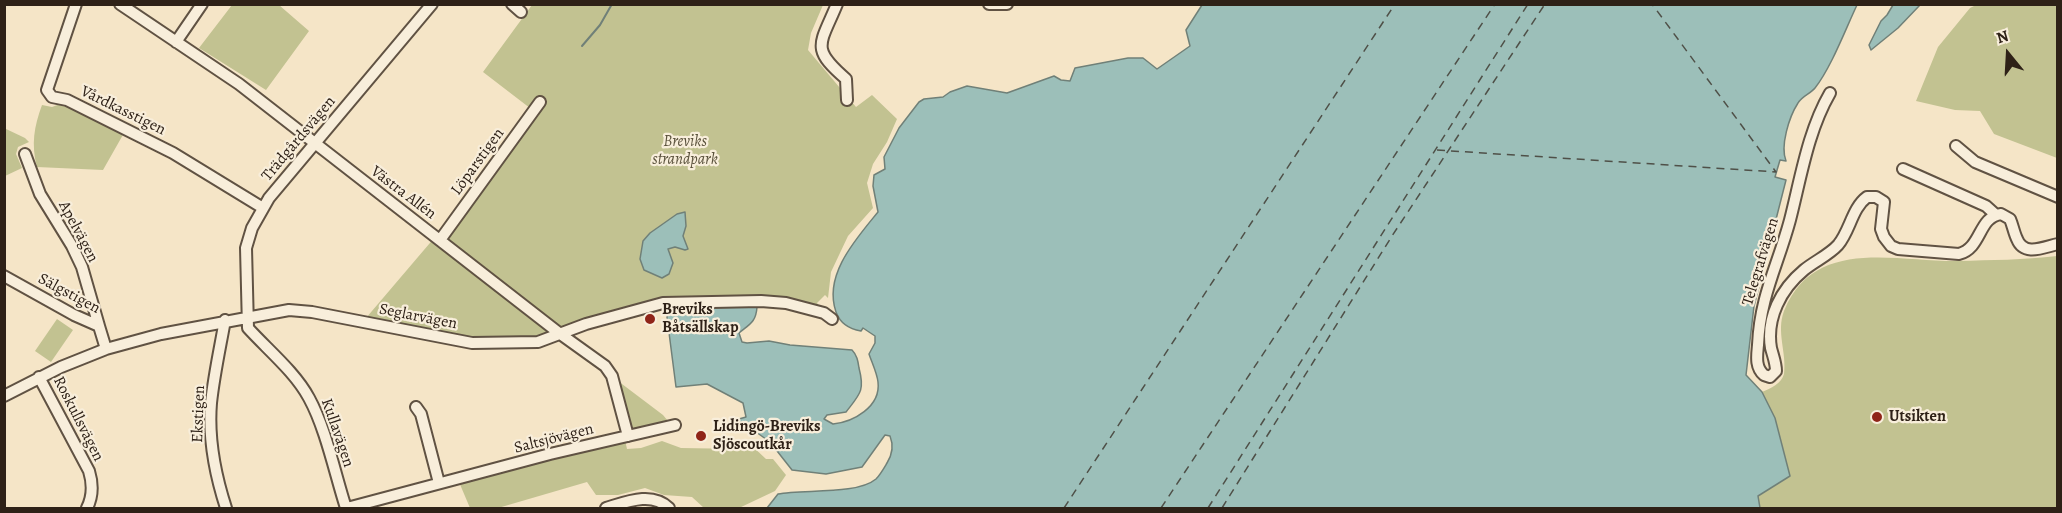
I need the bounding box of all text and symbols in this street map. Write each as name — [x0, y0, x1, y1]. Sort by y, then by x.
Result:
north arrow — [1978, 24, 2038, 84]
text: N — [1993, 25, 2011, 49]
street label: Vårdkasstigen — [77, 82, 169, 140]
street label: Trädgårdsvägen — [258, 93, 340, 185]
street label: Löparstigen — [447, 125, 509, 199]
park label: Breviks strandpark — [652, 132, 718, 170]
street label: Västra Allén — [366, 162, 440, 224]
street label: Apelvägen — [54, 198, 102, 266]
street label: Telegrafvägen — [1739, 216, 1783, 308]
street label: Sälgstigen — [35, 270, 103, 318]
street label: Seglarvägen — [377, 300, 459, 334]
place label: Breviks Båtsällskap — [662, 300, 738, 338]
marker: Breviks Båtsällskap — [643, 312, 657, 326]
street label: Roskullsvägen — [48, 373, 108, 465]
street label: Ekstigen — [188, 385, 210, 443]
street label: Kullavägen — [316, 396, 358, 470]
place label: Utsikten — [1889, 407, 1946, 427]
marker: Utsikten — [1870, 410, 1884, 424]
place label: Lidingö-Breviks Sjöscoutkår — [713, 417, 820, 455]
street label: Saltsjövägen — [512, 420, 596, 458]
marker: Lidingö-Breviks Sjöscoutkår — [694, 429, 708, 443]

